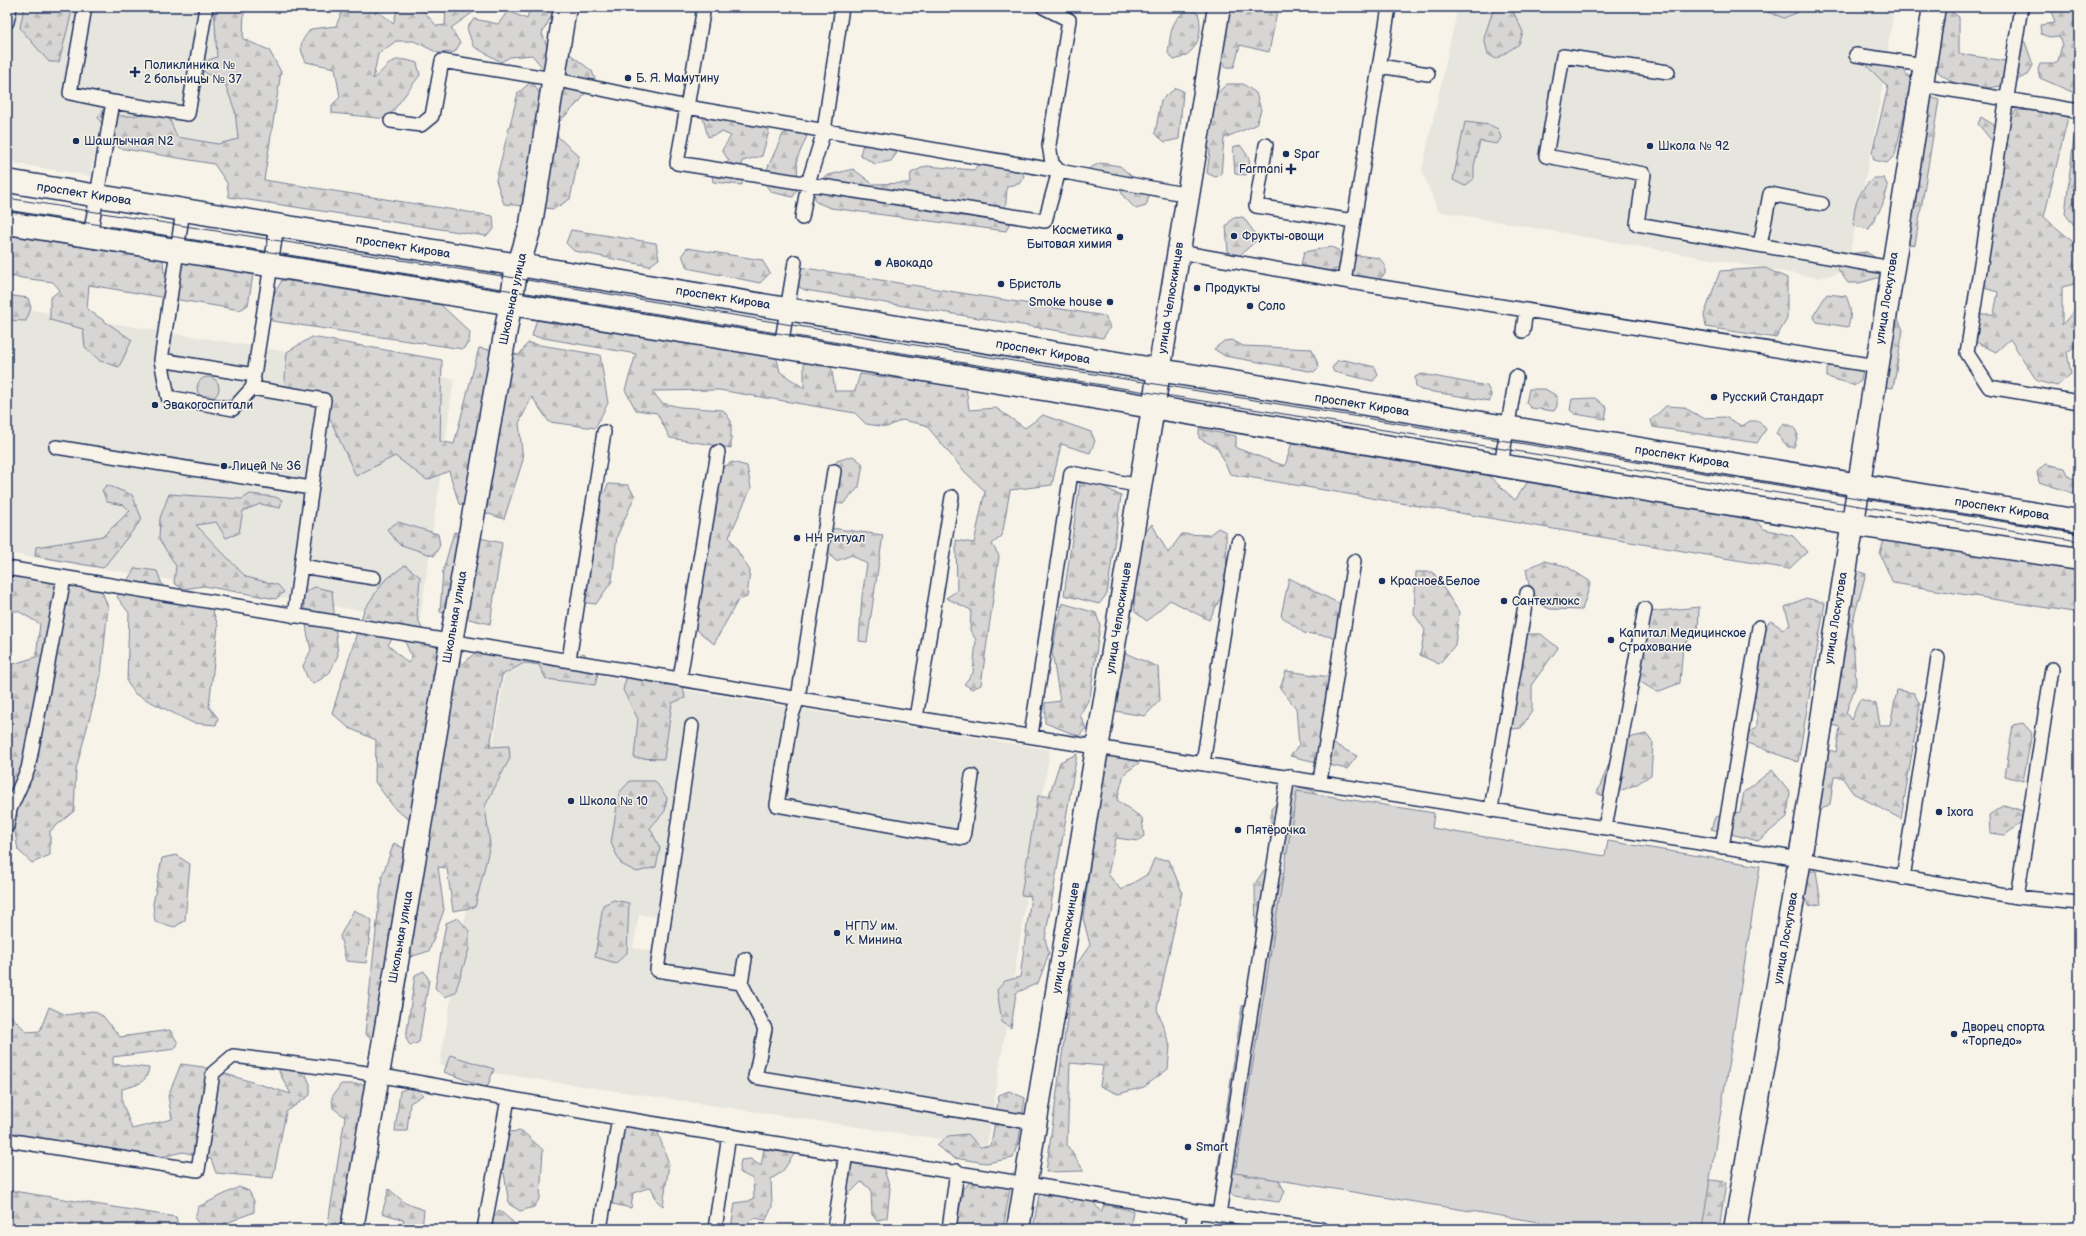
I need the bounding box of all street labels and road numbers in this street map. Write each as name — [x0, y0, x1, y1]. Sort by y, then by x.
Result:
street label: проспект Кирова — [36, 179, 132, 209]
street label: проспект Кирова — [355, 232, 451, 262]
street label: улица Челюскинцев — [1155, 240, 1187, 355]
street label: улица Лоскутова — [1872, 251, 1902, 345]
street label: Школьная улица — [496, 252, 530, 346]
street label: проспект Кирова — [675, 283, 771, 313]
street label: проспект Кирова — [995, 336, 1091, 368]
street label: проспект Кирова — [1314, 390, 1410, 420]
street label: проспект Кирова — [1634, 442, 1730, 472]
street label: проспект Кирова — [1954, 494, 2050, 524]
street label: улица Челюскинцев — [1103, 560, 1135, 675]
street label: Школьная улица — [439, 570, 471, 664]
street label: улица Лоскутова — [1821, 571, 1851, 665]
street label: улица Челюскинцев — [1049, 881, 1083, 995]
street label: Школьная улица — [385, 890, 417, 984]
street label: улица Лоскутова — [1771, 891, 1801, 985]

